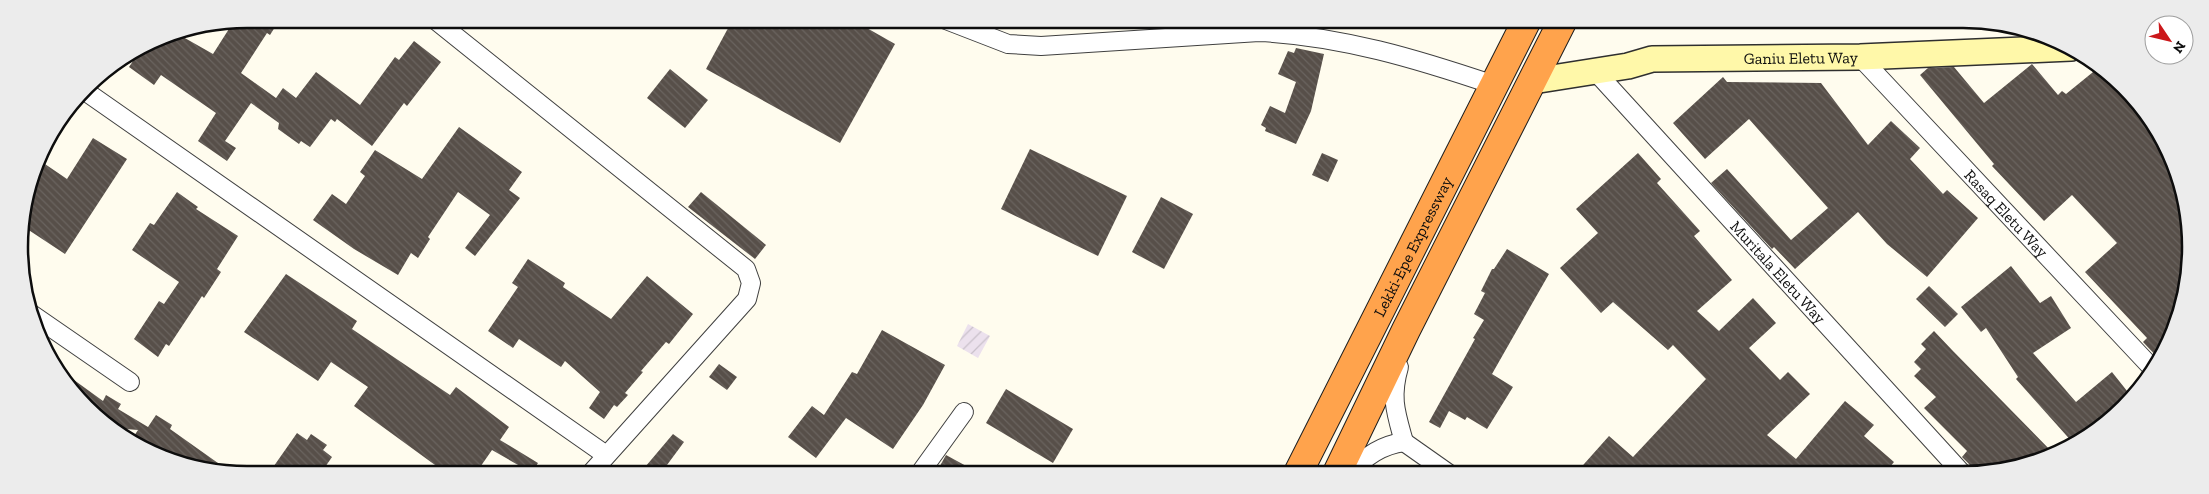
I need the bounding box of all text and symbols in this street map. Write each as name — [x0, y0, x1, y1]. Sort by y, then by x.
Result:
north arrow — [2144, 15, 2194, 65]
text: N — [2169, 38, 2189, 57]
street label: Ganiu Eletu Way — [1744, 48, 1859, 68]
street label: Rasaq Eletu Way — [1960, 165, 2052, 262]
street label: Lekki-Epe Expressway — [1370, 173, 1457, 320]
street label: Muritala Eletu Way — [1726, 217, 1830, 328]

